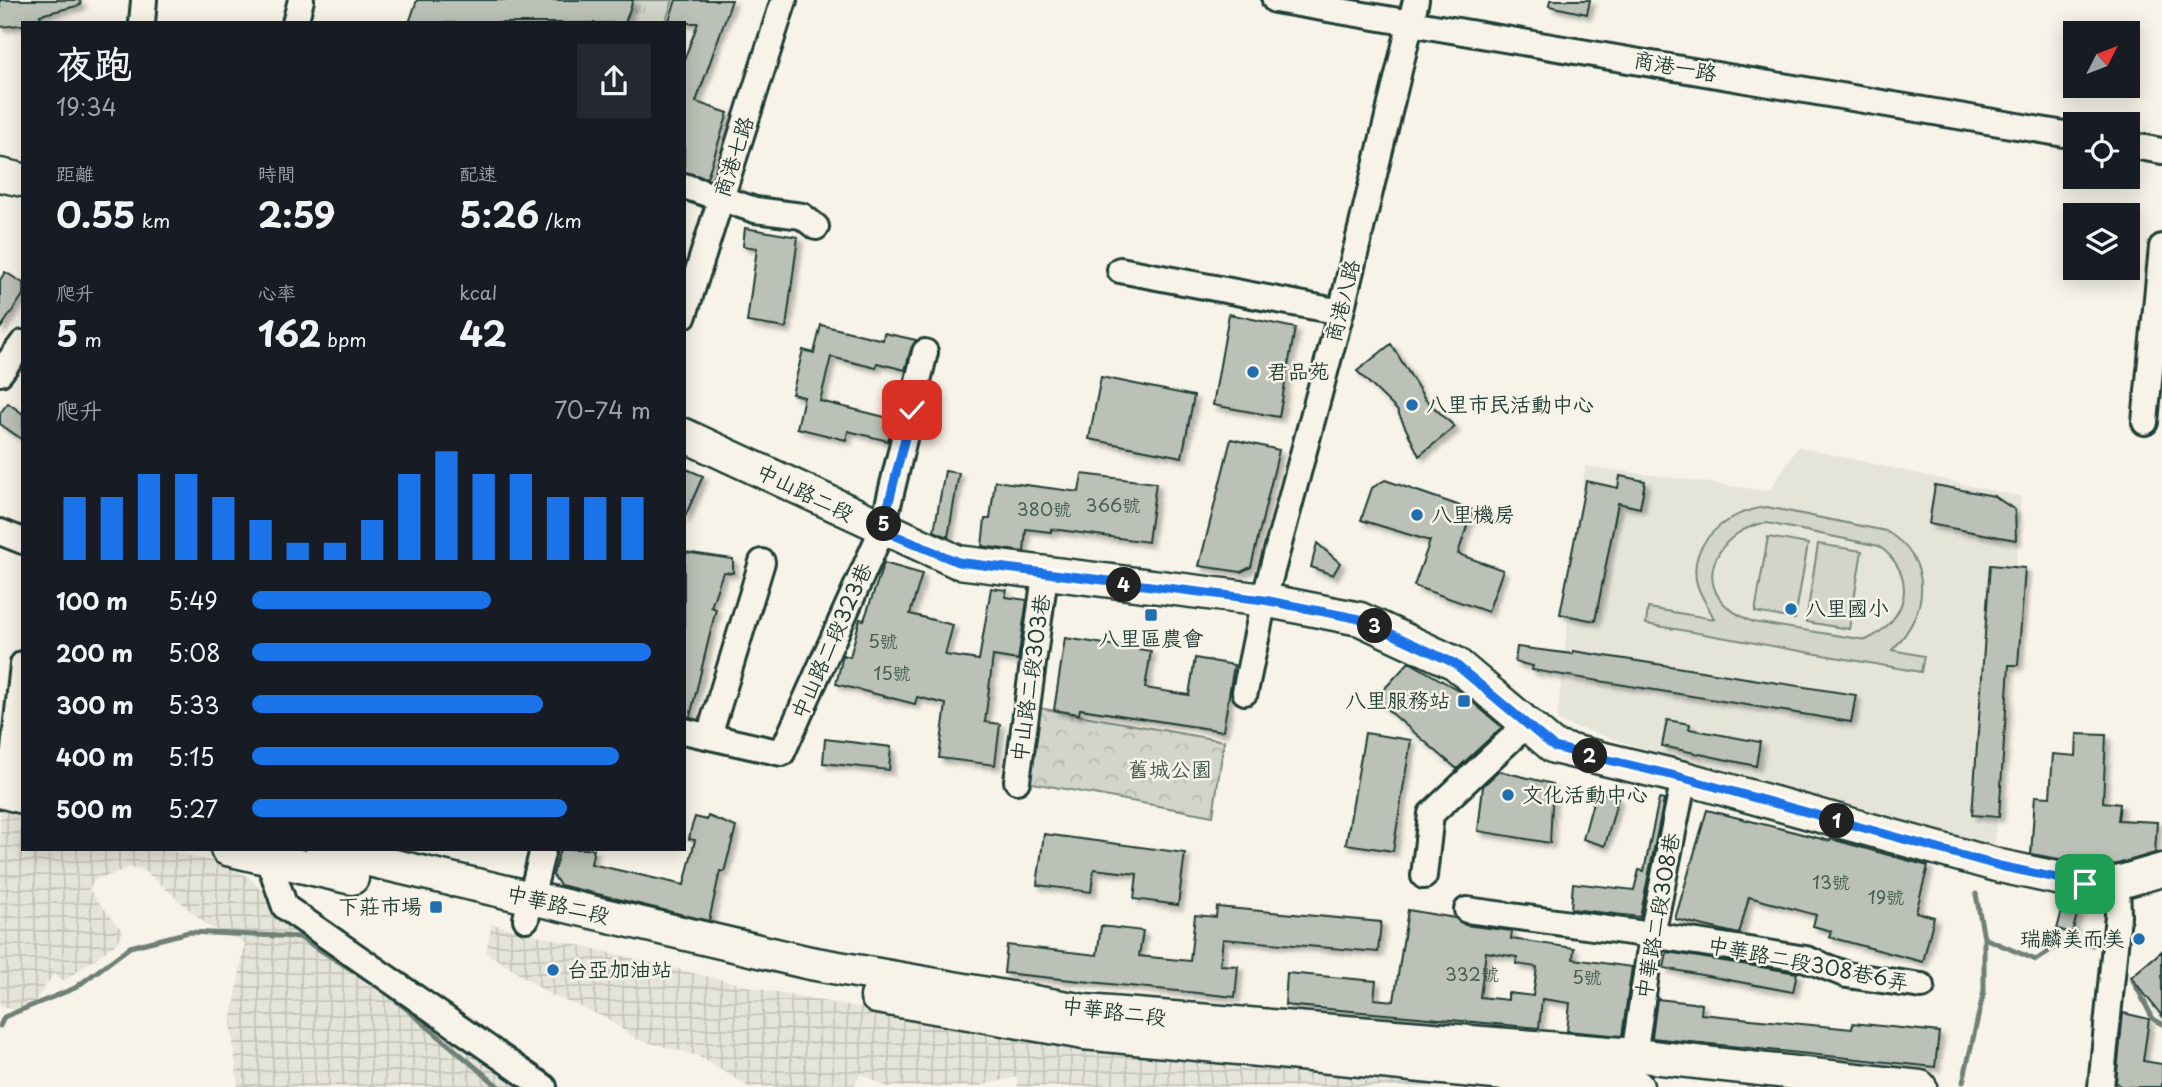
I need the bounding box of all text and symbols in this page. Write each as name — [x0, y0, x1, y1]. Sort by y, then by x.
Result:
north arrow — [2063, 21, 2140, 98]
map controls — [2063, 21, 2140, 280]
text: 夜跑 — [56, 34, 132, 91]
street label: 商港一路 — [1631, 42, 1719, 88]
button: share — [577, 44, 651, 118]
text: 19:34 — [56, 89, 117, 124]
street label: 商港七路 — [704, 111, 760, 201]
button: locate — [2063, 112, 2140, 189]
text: 距離 — [56, 159, 94, 187]
text: 時間 — [258, 159, 296, 187]
text: 配速 — [459, 159, 497, 187]
text: 0.55 — [56, 187, 136, 240]
text: 2:59 — [258, 187, 335, 240]
text: 5:26 — [459, 187, 539, 240]
button: layers — [2063, 203, 2140, 280]
text: km — [136, 206, 170, 234]
text: /km — [539, 206, 582, 234]
street label: 商港八路 — [1315, 256, 1367, 345]
text: 爬升 — [56, 278, 94, 306]
text: 心率 — [258, 278, 296, 306]
text: kcal — [459, 278, 497, 306]
text: 5 — [56, 306, 78, 359]
text: 162 — [258, 306, 321, 359]
text: 42 — [459, 306, 507, 359]
text: m — [78, 325, 102, 353]
text: bpm — [321, 325, 367, 353]
place label: 君品苑 — [1267, 354, 1330, 386]
marker: 君品苑 — [1245, 364, 1261, 380]
pin — [882, 380, 942, 440]
place label: 八里市民活動中心 — [1426, 387, 1594, 419]
icon: check — [893, 391, 931, 429]
text: 爬升 — [56, 392, 102, 427]
text: 70–74 m — [554, 392, 651, 427]
marker: 八里市民活動中心 — [1404, 397, 1420, 413]
street label: 中山路二段 — [752, 454, 860, 529]
house number: 366號 — [1086, 491, 1140, 518]
house number: 380號 — [1017, 495, 1071, 522]
place label: 八里機房 — [1431, 497, 1515, 529]
pin: 5 — [866, 506, 902, 542]
marker: 八里機房 — [1409, 507, 1425, 523]
text: 5 — [877, 509, 890, 537]
street label: 中山路二段323巷 — [781, 557, 879, 724]
pin: 4 — [1106, 568, 1142, 602]
text: 4 — [1117, 570, 1130, 598]
text: 100 m — [56, 583, 128, 618]
text: 5:49 — [168, 583, 218, 618]
place label: 八里國小 — [1805, 591, 1889, 623]
street label: 中山路二段303巷 — [1001, 592, 1057, 764]
marker: 八里國小 — [1783, 601, 1799, 617]
marker: 八里區農會 — [1143, 607, 1159, 623]
pin: 3 — [1358, 608, 1392, 644]
text: 3 — [1368, 611, 1381, 639]
place label: 八里區農會 — [1099, 621, 1204, 653]
house number: 5號 — [868, 627, 898, 654]
text: 200 m — [56, 635, 133, 670]
text: 5:08 — [168, 635, 221, 670]
house number: 15號 — [873, 659, 911, 686]
place label: 八里服務站 — [1345, 683, 1450, 715]
text: 300 m — [56, 687, 134, 722]
text: 5:33 — [168, 687, 220, 722]
marker: 八里服務站 — [1456, 693, 1472, 709]
pin: 2 — [1572, 738, 1608, 774]
text: 400 m — [56, 739, 134, 774]
text: 5:15 — [168, 739, 214, 774]
text: 2 — [1583, 741, 1596, 769]
park label: 舊城公園 — [1128, 752, 1212, 784]
place label: 文化活動中心 — [1522, 777, 1648, 809]
marker: 文化活動中心 — [1500, 787, 1516, 803]
text: 500 m — [56, 791, 133, 826]
text: 5:27 — [168, 791, 218, 826]
pin: 1 — [1820, 804, 1854, 838]
text: 1 — [1832, 806, 1841, 834]
street label: 中華路二段308巷 — [1626, 830, 1686, 1001]
pin — [2055, 854, 2115, 914]
icon: arrive — [2066, 865, 2104, 903]
house number: 13號 — [1812, 868, 1850, 895]
street label: 中華路二段 — [504, 876, 613, 930]
house number: 19號 — [1868, 883, 1904, 910]
place label: 下莊市場 — [338, 889, 422, 921]
marker: 下莊市場 — [428, 899, 444, 915]
place label: 瑞麟美而美 — [2020, 921, 2125, 953]
street label: 中華路二段308巷6弄 — [1705, 927, 1912, 997]
marker: 瑞麟美而美 — [2131, 931, 2147, 947]
place label: 台亞加油站 — [567, 952, 672, 984]
house number: 332號 — [1445, 960, 1499, 987]
marker: 台亞加油站 — [545, 962, 561, 978]
house number: 5號 — [1572, 963, 1602, 990]
street label: 中華路二段 — [1060, 988, 1168, 1032]

